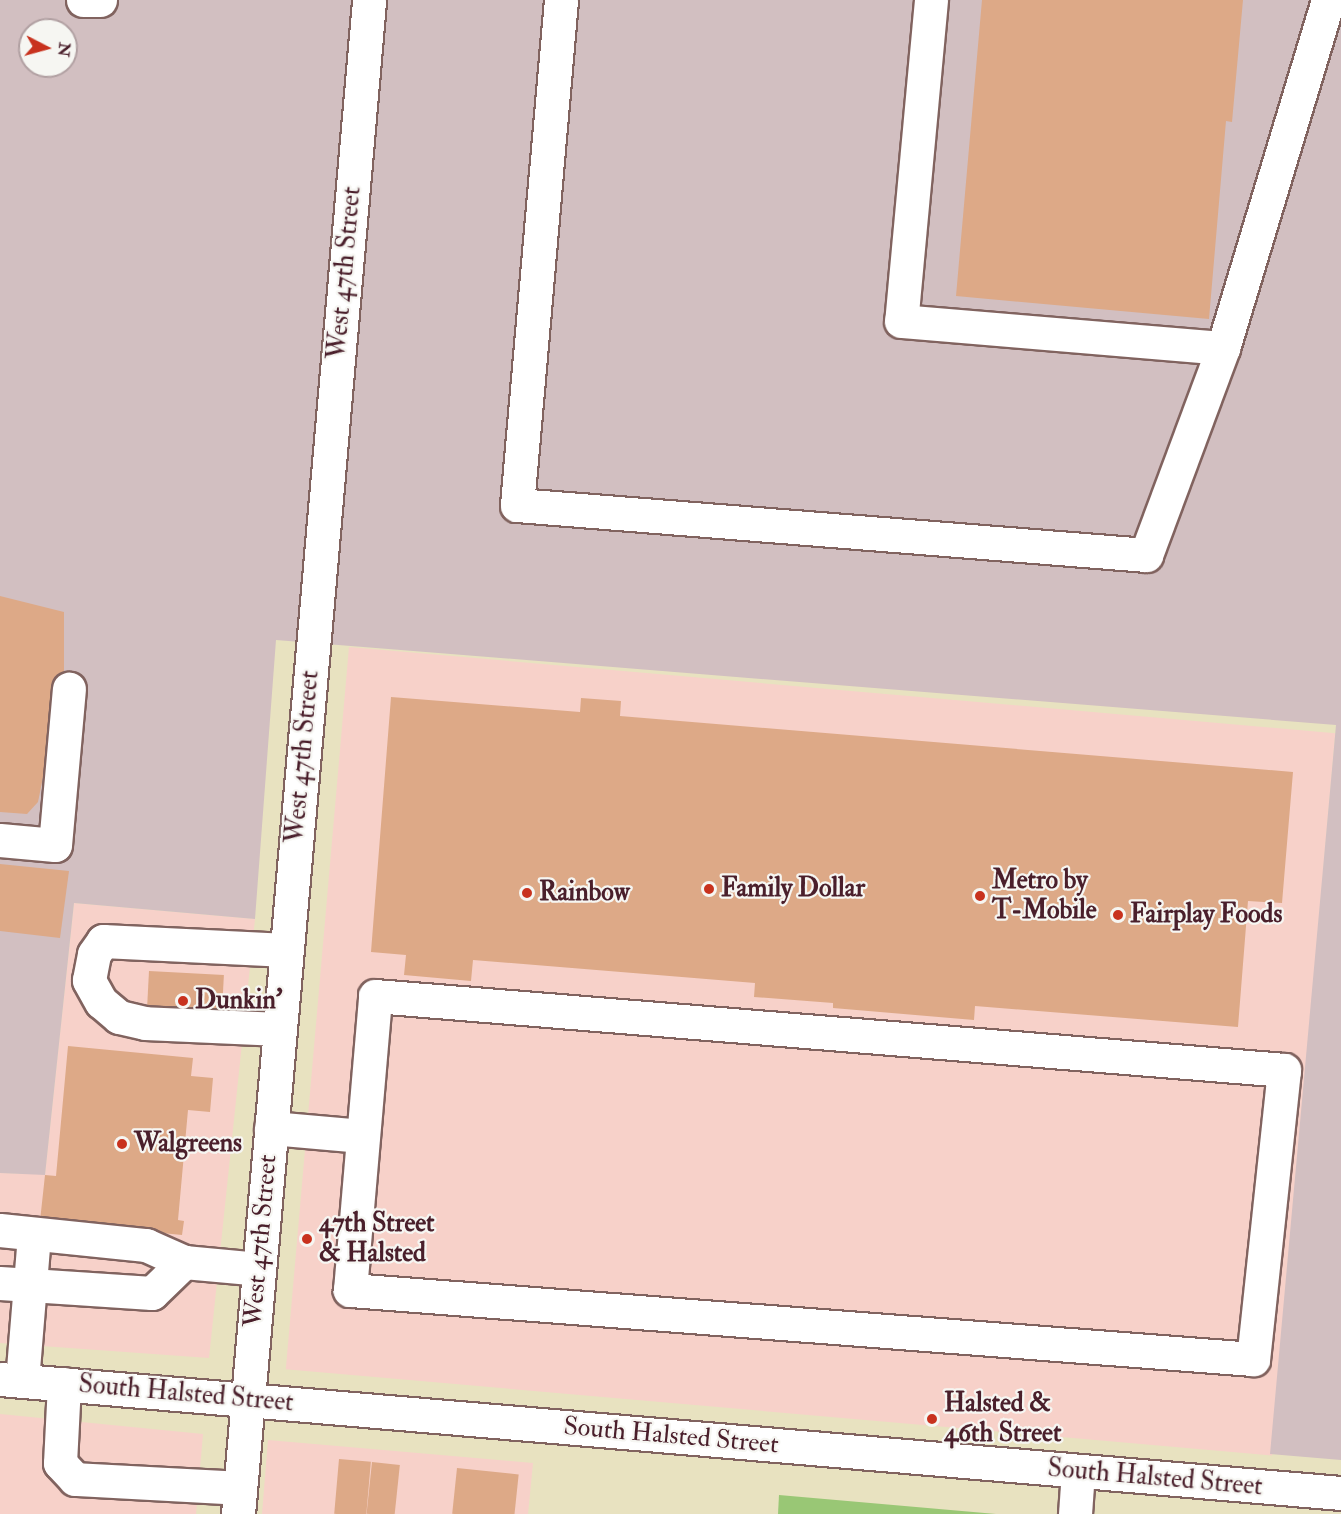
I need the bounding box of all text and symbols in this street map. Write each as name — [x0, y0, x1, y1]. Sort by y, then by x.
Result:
north arrow — [18, 18, 78, 78]
text: N — [53, 41, 75, 58]
street label: West 47th Street — [322, 185, 368, 361]
street label: West 47th Street — [280, 669, 326, 845]
place label: Metro by T-Mobile — [992, 865, 1096, 927]
place label: Family Dollar — [721, 873, 865, 905]
place label: Rainbow — [539, 877, 630, 909]
marker: Family Dollar — [702, 882, 716, 896]
marker: Rainbow — [520, 886, 534, 900]
marker: Metro by T-Mobile — [973, 889, 987, 903]
place label: Fairplay Foods — [1130, 899, 1282, 931]
marker: Fairplay Foods — [1111, 908, 1125, 922]
place label: Dunkin' — [195, 985, 282, 1017]
marker: Dunkin' — [176, 994, 190, 1008]
place label: Walgreens — [134, 1128, 242, 1160]
marker: Walgreens — [115, 1137, 129, 1151]
street label: West 47th Street — [238, 1153, 284, 1329]
place label: 47th Street & Halsted — [319, 1208, 435, 1270]
marker: 47th Street & Halsted — [300, 1232, 314, 1246]
street label: South Halsted Street — [77, 1369, 295, 1419]
place label: Halsted & 46th Street — [944, 1388, 1061, 1450]
street label: South Halsted Street — [562, 1411, 780, 1461]
marker: Halsted & 46th Street — [925, 1412, 939, 1426]
street label: South Halsted Street — [1046, 1453, 1264, 1503]

